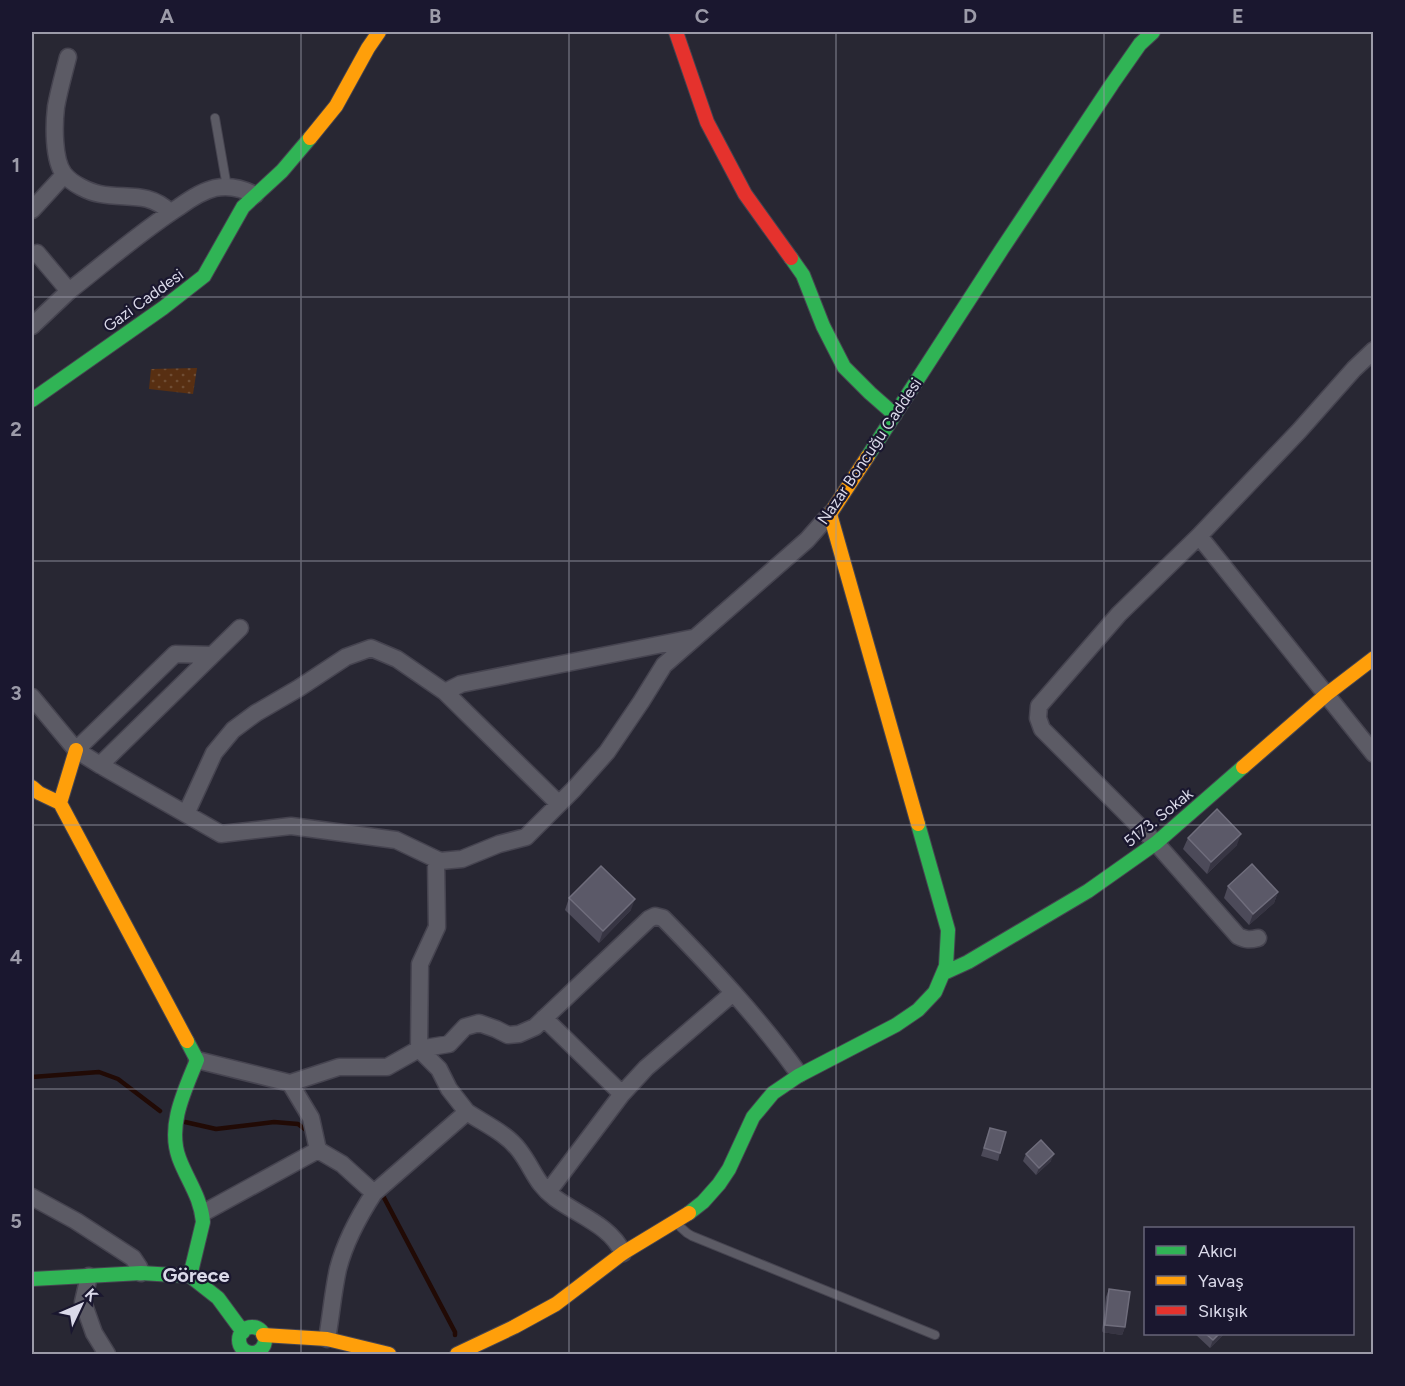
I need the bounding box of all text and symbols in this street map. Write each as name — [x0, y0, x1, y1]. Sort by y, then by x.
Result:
text: A — [160, 4, 175, 28]
text: B — [429, 4, 441, 28]
text: C — [695, 4, 709, 28]
text: D — [963, 4, 977, 28]
text: E — [1232, 4, 1244, 28]
text: 1 — [12, 153, 20, 177]
street label: Gazi Caddesi — [100, 265, 187, 336]
street label: Nazar Boncuğu Caddesi — [813, 375, 925, 528]
text: 2 — [10, 417, 22, 441]
text: 3 — [10, 681, 22, 705]
street label: 5173. Sokak — [1120, 784, 1197, 851]
text: 4 — [10, 945, 23, 969]
text: 5 — [10, 1209, 22, 1233]
legend — [1144, 1227, 1354, 1335]
text: Akıcı — [1198, 1240, 1237, 1262]
district label: Görece — [162, 1263, 230, 1287]
text: Yavaş — [1198, 1270, 1244, 1292]
north arrow — [51, 1275, 111, 1335]
text: K — [81, 1284, 102, 1306]
text: Sıkışık — [1198, 1300, 1248, 1322]

